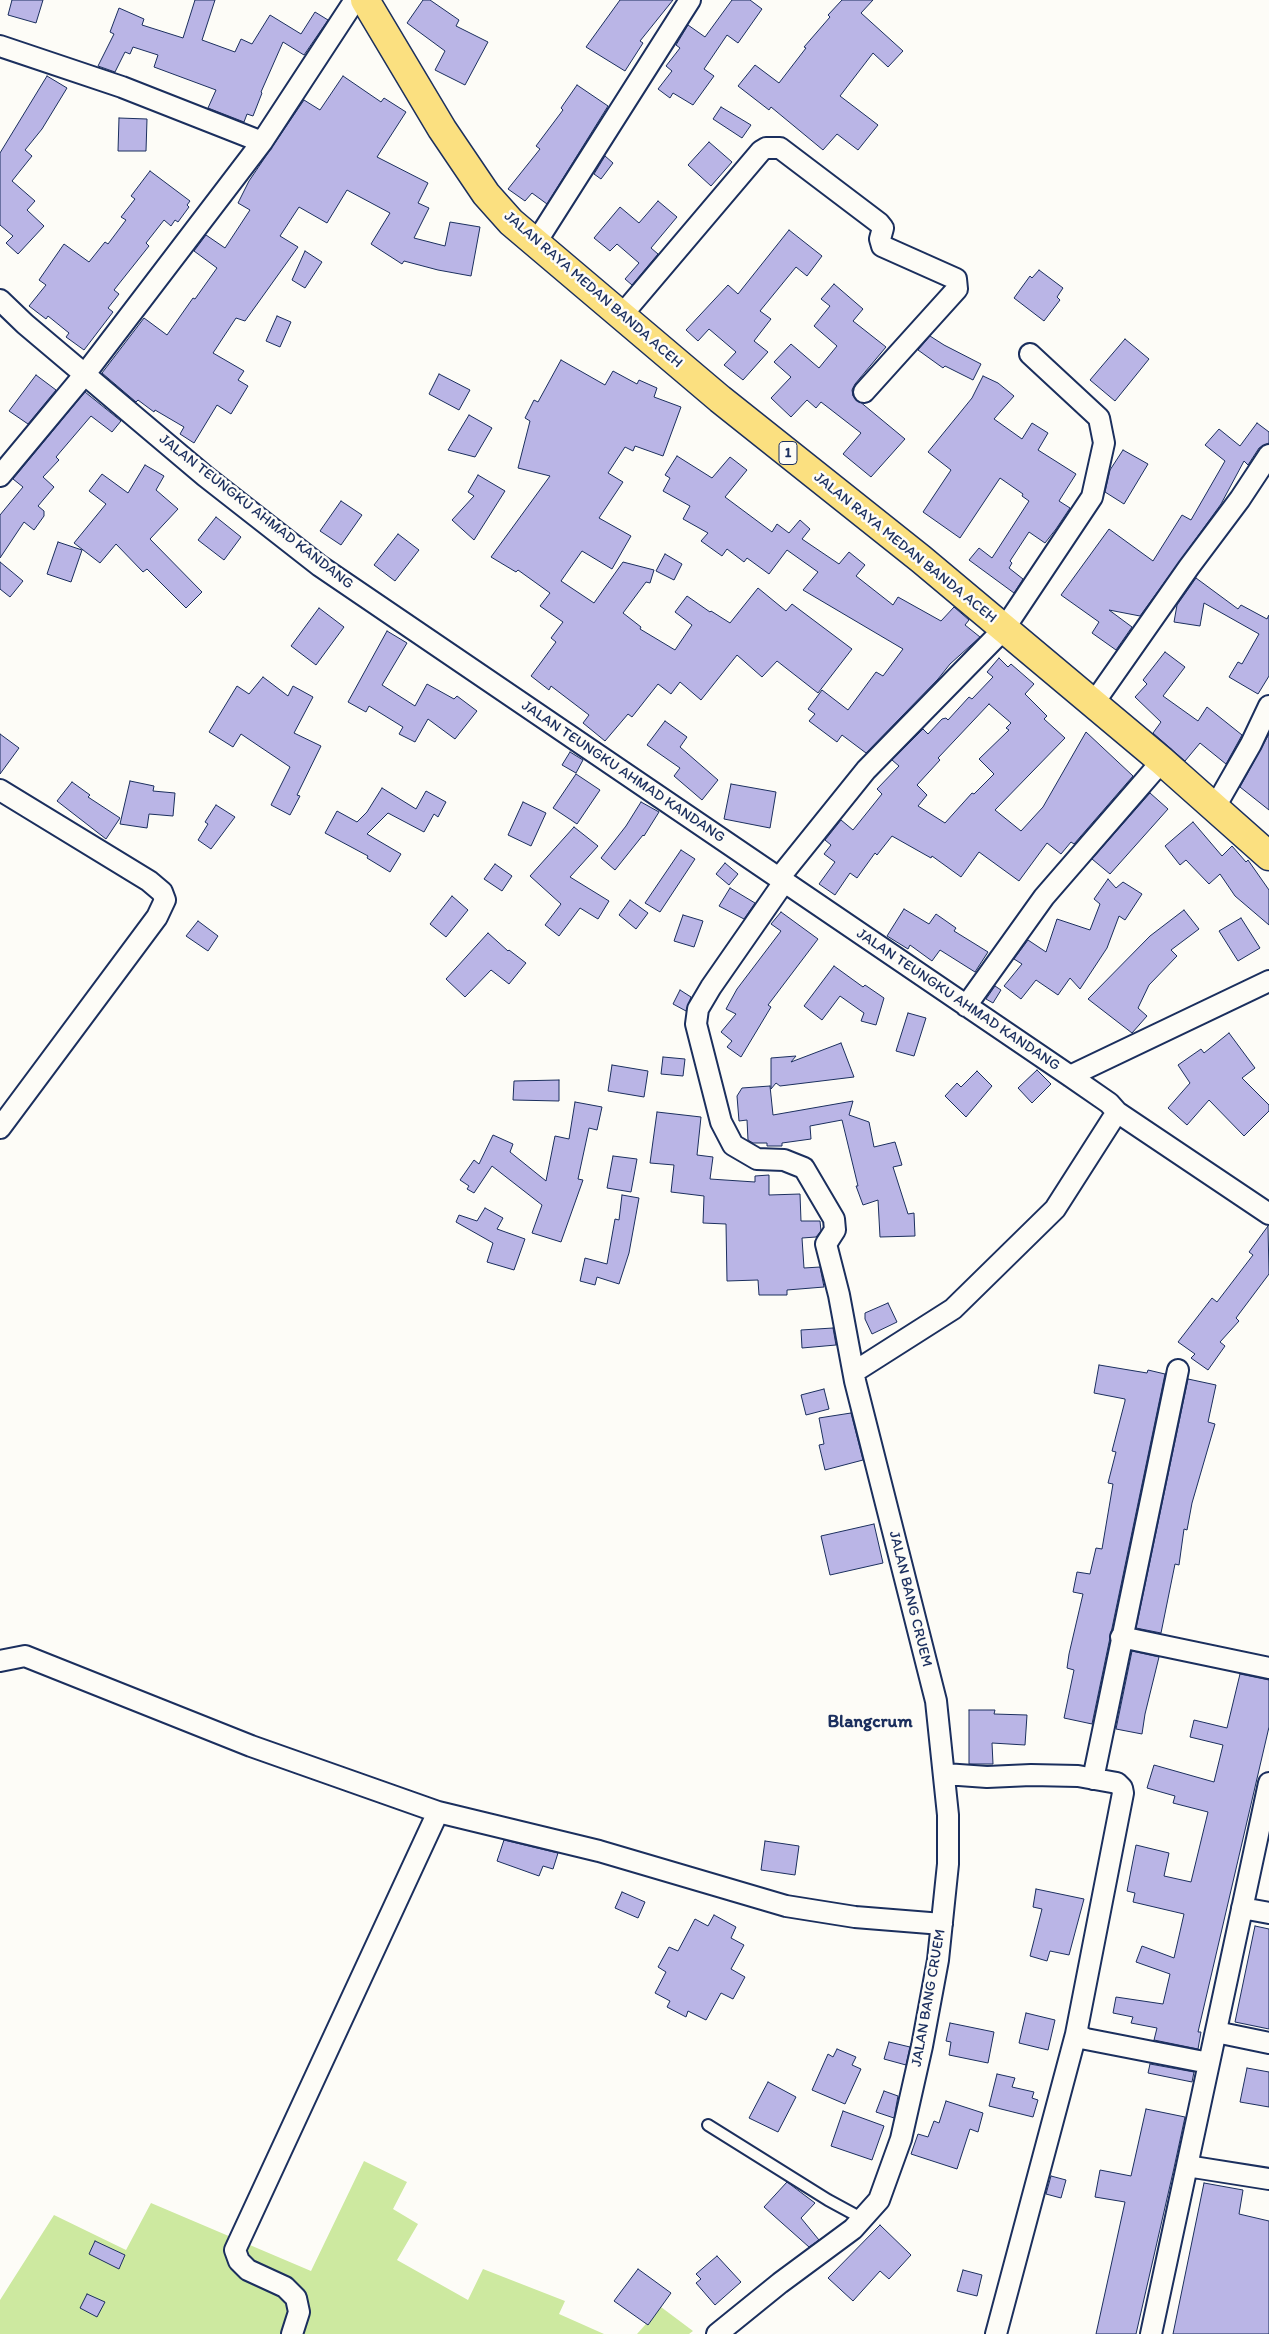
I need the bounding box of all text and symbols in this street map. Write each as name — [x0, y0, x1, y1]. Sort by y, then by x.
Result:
street label: JALAN RAYA MEDAN BANDA ACEH — [500, 208, 686, 372]
street label: JALAN TEUNGKU AHMAD KANDANG — [155, 431, 357, 593]
road number: 1 — [779, 442, 797, 464]
street label: JALAN RAYA MEDAN BANDA ACEH — [810, 469, 1000, 627]
street label: JALAN TEUNGKU AHMAD KANDANG — [518, 697, 728, 847]
street label: JALAN TEUNGKU AHMAD KANDANG — [853, 925, 1063, 1075]
street label: JALAN BANG CRUEM — [884, 1529, 936, 1669]
district label: Blangcrum — [827, 1711, 913, 1733]
street label: JALAN BANG CRUEM — [908, 1928, 950, 2068]

